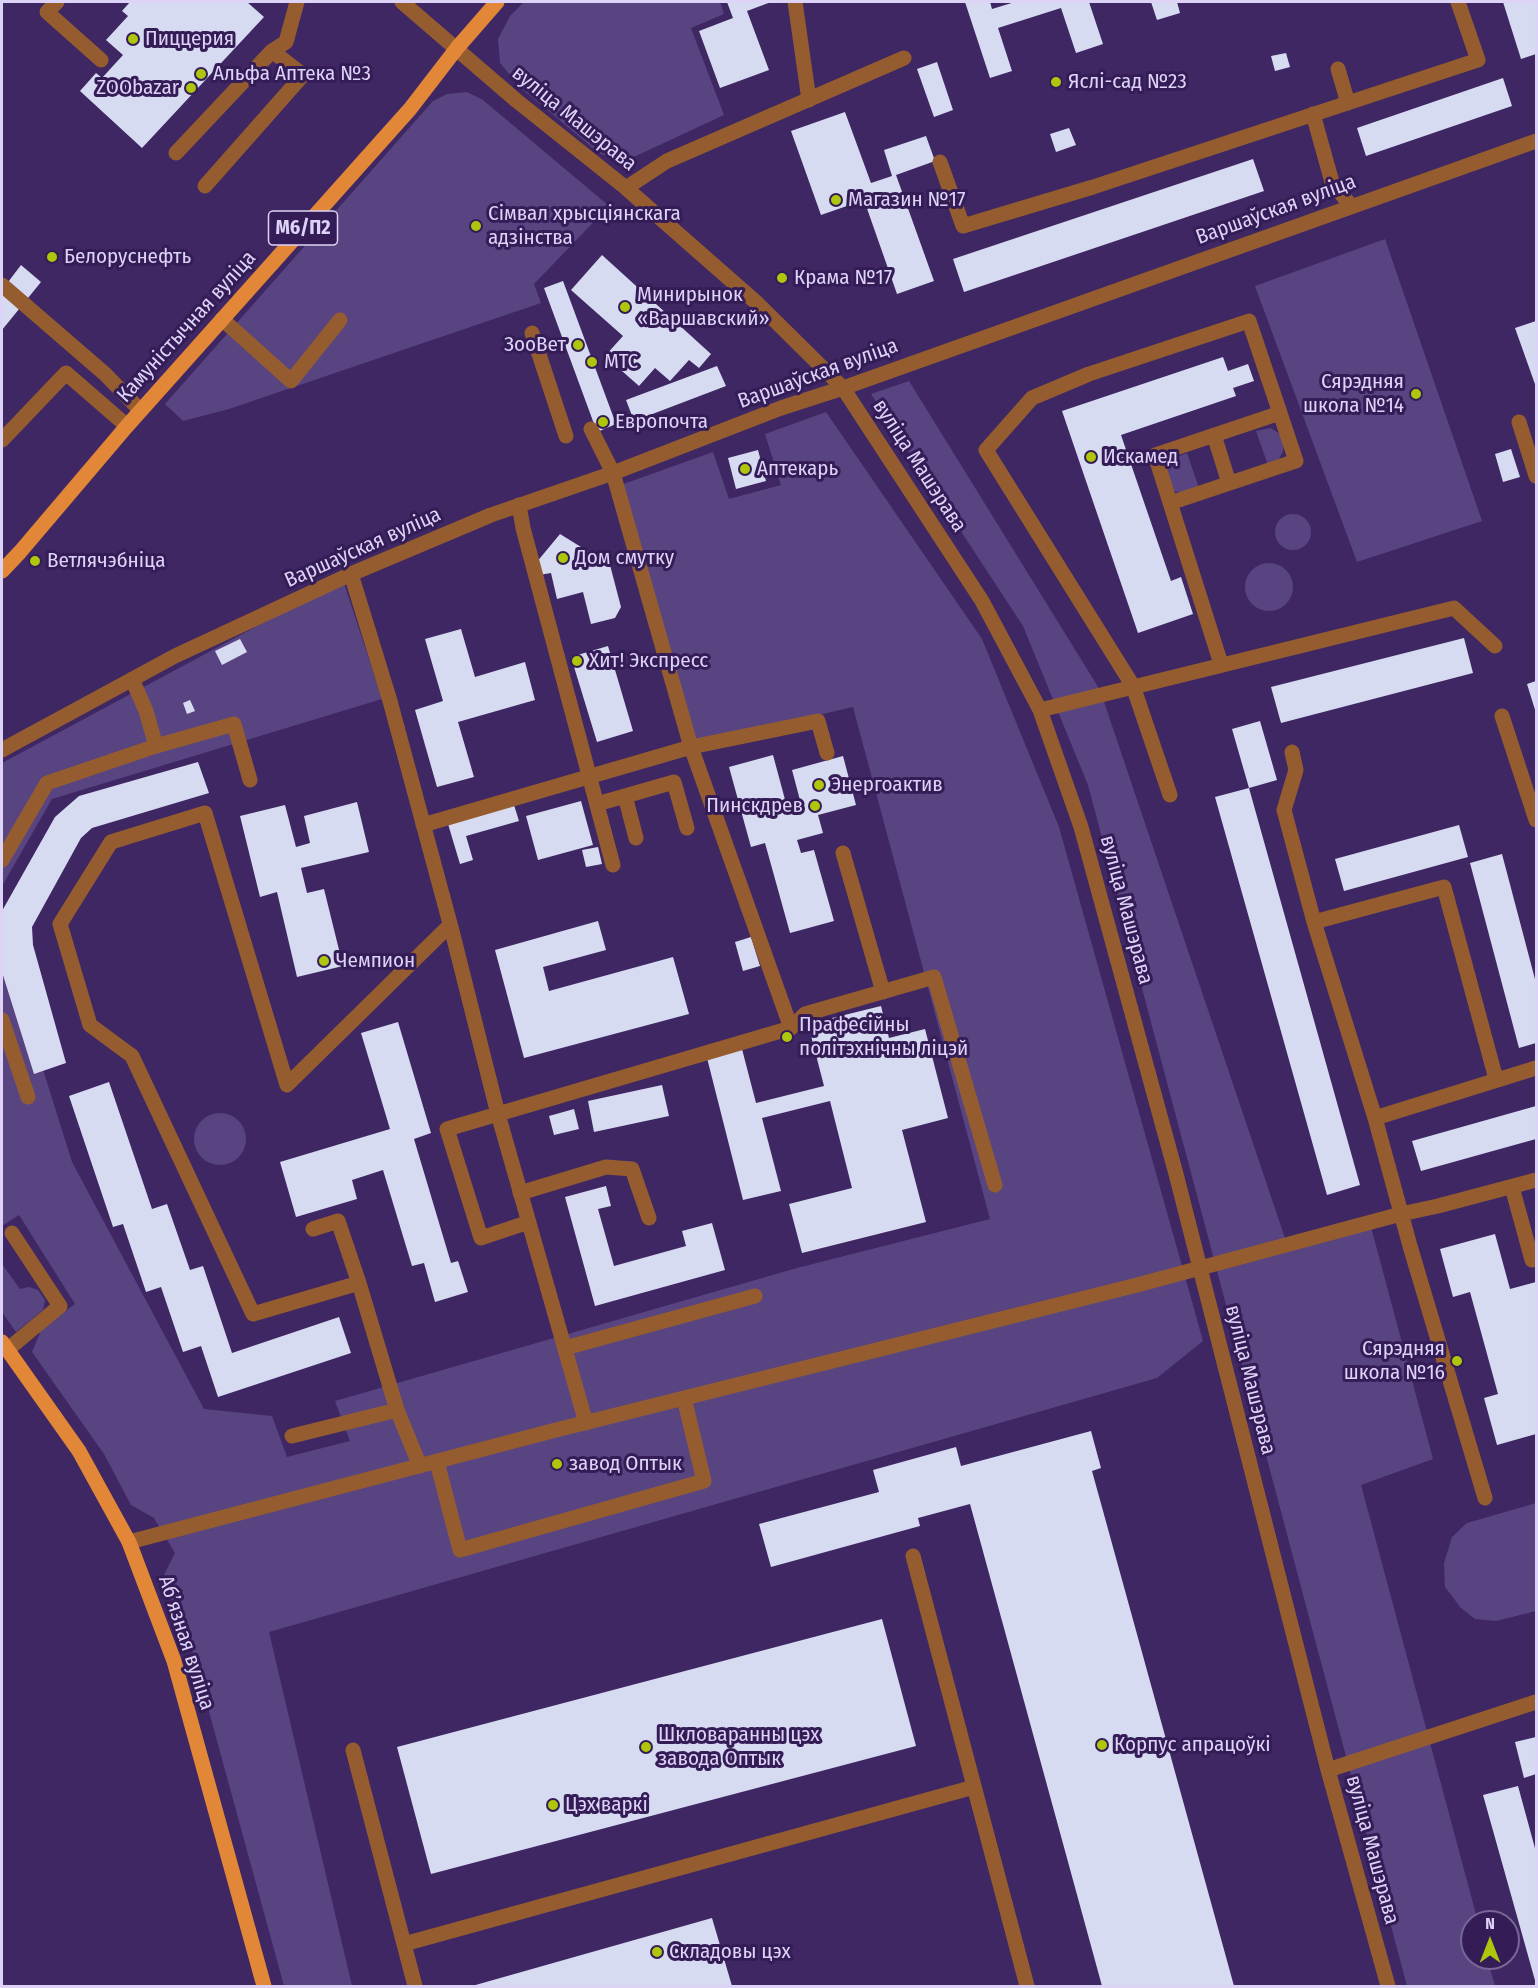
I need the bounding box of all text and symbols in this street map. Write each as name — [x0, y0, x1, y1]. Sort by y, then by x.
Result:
place label: Пиццерия — [145, 26, 234, 52]
marker: Пиццерия — [126, 32, 140, 46]
place label: Альфа Аптека №3 — [213, 61, 371, 87]
street label: вуліца Машэрава — [507, 61, 641, 177]
marker: Альфа Аптека №3 — [194, 67, 208, 81]
place label: Яслі-сад №23 — [1068, 69, 1187, 95]
place label: ZOObazar — [96, 75, 179, 101]
marker: Яслі-сад №23 — [1049, 75, 1063, 89]
marker: ZOObazar — [184, 81, 198, 95]
street label: Варшаўская вуліца — [1193, 169, 1359, 251]
place label: Магазин №17 — [848, 187, 965, 213]
marker: Магазин №17 — [829, 193, 843, 207]
place label: Сімвал хрысціянскага адзінства — [488, 201, 681, 251]
road number: М6/П2 — [268, 211, 338, 245]
marker: Сімвал хрысціянскага адзінства — [469, 219, 483, 233]
place label: Белоруснефть — [64, 244, 191, 270]
street label: Камуністычная вуліца — [112, 246, 262, 408]
marker: Белоруснефть — [45, 250, 59, 264]
place label: Крама №17 — [794, 265, 892, 291]
marker: Крама №17 — [775, 271, 789, 285]
place label: Минирынок «Варшавский» — [637, 282, 770, 332]
marker: Минирынок «Варшавский» — [618, 300, 632, 314]
place label: ЗооВет — [504, 332, 566, 358]
street label: Варшаўская вуліца — [735, 333, 901, 415]
marker: ЗооВет — [571, 338, 585, 352]
place label: МТС — [604, 349, 638, 375]
marker: МТС — [585, 355, 599, 369]
place label: Сярэдняя школа №14 — [1303, 369, 1404, 419]
marker: Сярэдняя школа №14 — [1409, 387, 1423, 401]
street label: вуліца Машэрава — [867, 395, 971, 537]
place label: Европочта — [615, 409, 708, 435]
marker: Европочта — [596, 415, 610, 429]
place label: Искамед — [1103, 444, 1178, 470]
marker: Искамед — [1084, 450, 1098, 464]
place label: Аптекарь — [757, 456, 838, 482]
marker: Аптекарь — [738, 462, 752, 476]
street label: Варшаўская вуліца — [281, 502, 445, 594]
place label: Дом смутку — [575, 545, 674, 571]
place label: Ветлячэбніца — [47, 548, 166, 574]
marker: Дом смутку — [556, 551, 570, 565]
marker: Ветлячэбніца — [28, 554, 42, 568]
place label: Хит! Экспресс — [589, 648, 708, 674]
marker: Хит! Экспресс — [570, 654, 584, 668]
place label: Энергоактив — [831, 772, 943, 798]
marker: Энергоактив — [812, 778, 826, 792]
place label: Пинскдрев — [706, 793, 803, 819]
marker: Пинскдрев — [808, 799, 822, 813]
street label: вуліца Машэрава — [1094, 833, 1158, 987]
place label: Чемпион — [336, 948, 415, 974]
marker: Чемпион — [317, 954, 331, 968]
place label: Прафесійны політэхнічны ліцэй — [799, 1012, 968, 1062]
marker: Прафесійны політэхнічны ліцэй — [780, 1030, 794, 1044]
street label: вуліца Машэрава — [1219, 1303, 1281, 1457]
place label: Сярэдняя школа №16 — [1344, 1336, 1445, 1386]
marker: Сярэдняя школа №16 — [1450, 1354, 1464, 1368]
place label: завод Оптык — [569, 1451, 682, 1477]
marker: завод Оптык — [550, 1457, 564, 1471]
street label: Абʼязная вуліца — [152, 1573, 220, 1713]
place label: Шкловаранны цэх завода Оптык — [658, 1722, 819, 1772]
place label: Корпус апрацоўкі — [1114, 1732, 1271, 1758]
marker: Корпус апрацоўкі — [1095, 1738, 1109, 1752]
marker: Шкловаранны цэх завода Оптык — [639, 1740, 653, 1754]
street label: вуліца Машэрава — [1340, 1773, 1404, 1927]
place label: Цэх варкі — [565, 1792, 648, 1818]
marker: Цэх варкі — [546, 1798, 560, 1812]
north arrow — [1460, 1910, 1520, 1970]
text: N — [1485, 1914, 1495, 1933]
place label: Складовы цэх — [669, 1939, 791, 1965]
marker: Складовы цэх — [650, 1945, 664, 1959]

